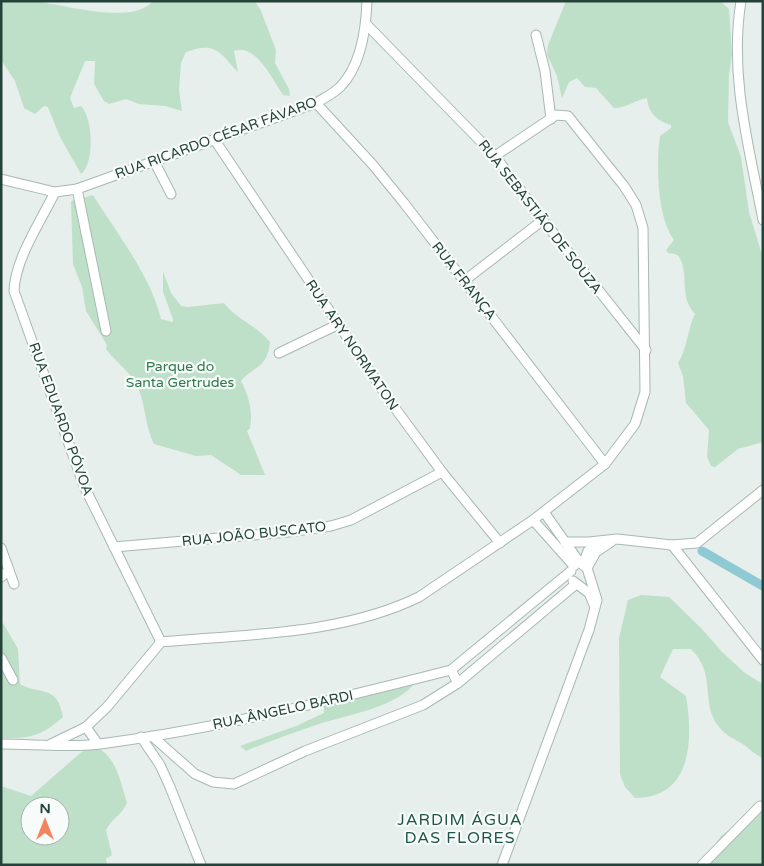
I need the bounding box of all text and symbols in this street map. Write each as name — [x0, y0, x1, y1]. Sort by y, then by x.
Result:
street label: RUA RICARDO CÉSAR FÁVARO — [113, 93, 319, 183]
street label: RUA SEBASTIÃO DE SOUZA — [474, 136, 606, 298]
street label: RUA FRANÇA — [428, 238, 500, 324]
street label: RUA ARY NORMATON — [302, 276, 402, 414]
street label: RUA EDUARDO PÓVOA — [25, 340, 97, 498]
park label: Parque do Santa Gertrudes — [126, 358, 234, 391]
street label: RUA JOÃO BUSCATO — [181, 518, 327, 550]
street label: RUA ÂNGELO BARDI — [211, 687, 355, 733]
north arrow — [20, 796, 70, 846]
text: N — [39, 800, 51, 817]
district label: JARDIM ÁGUA DAS FLORES — [397, 810, 523, 848]

